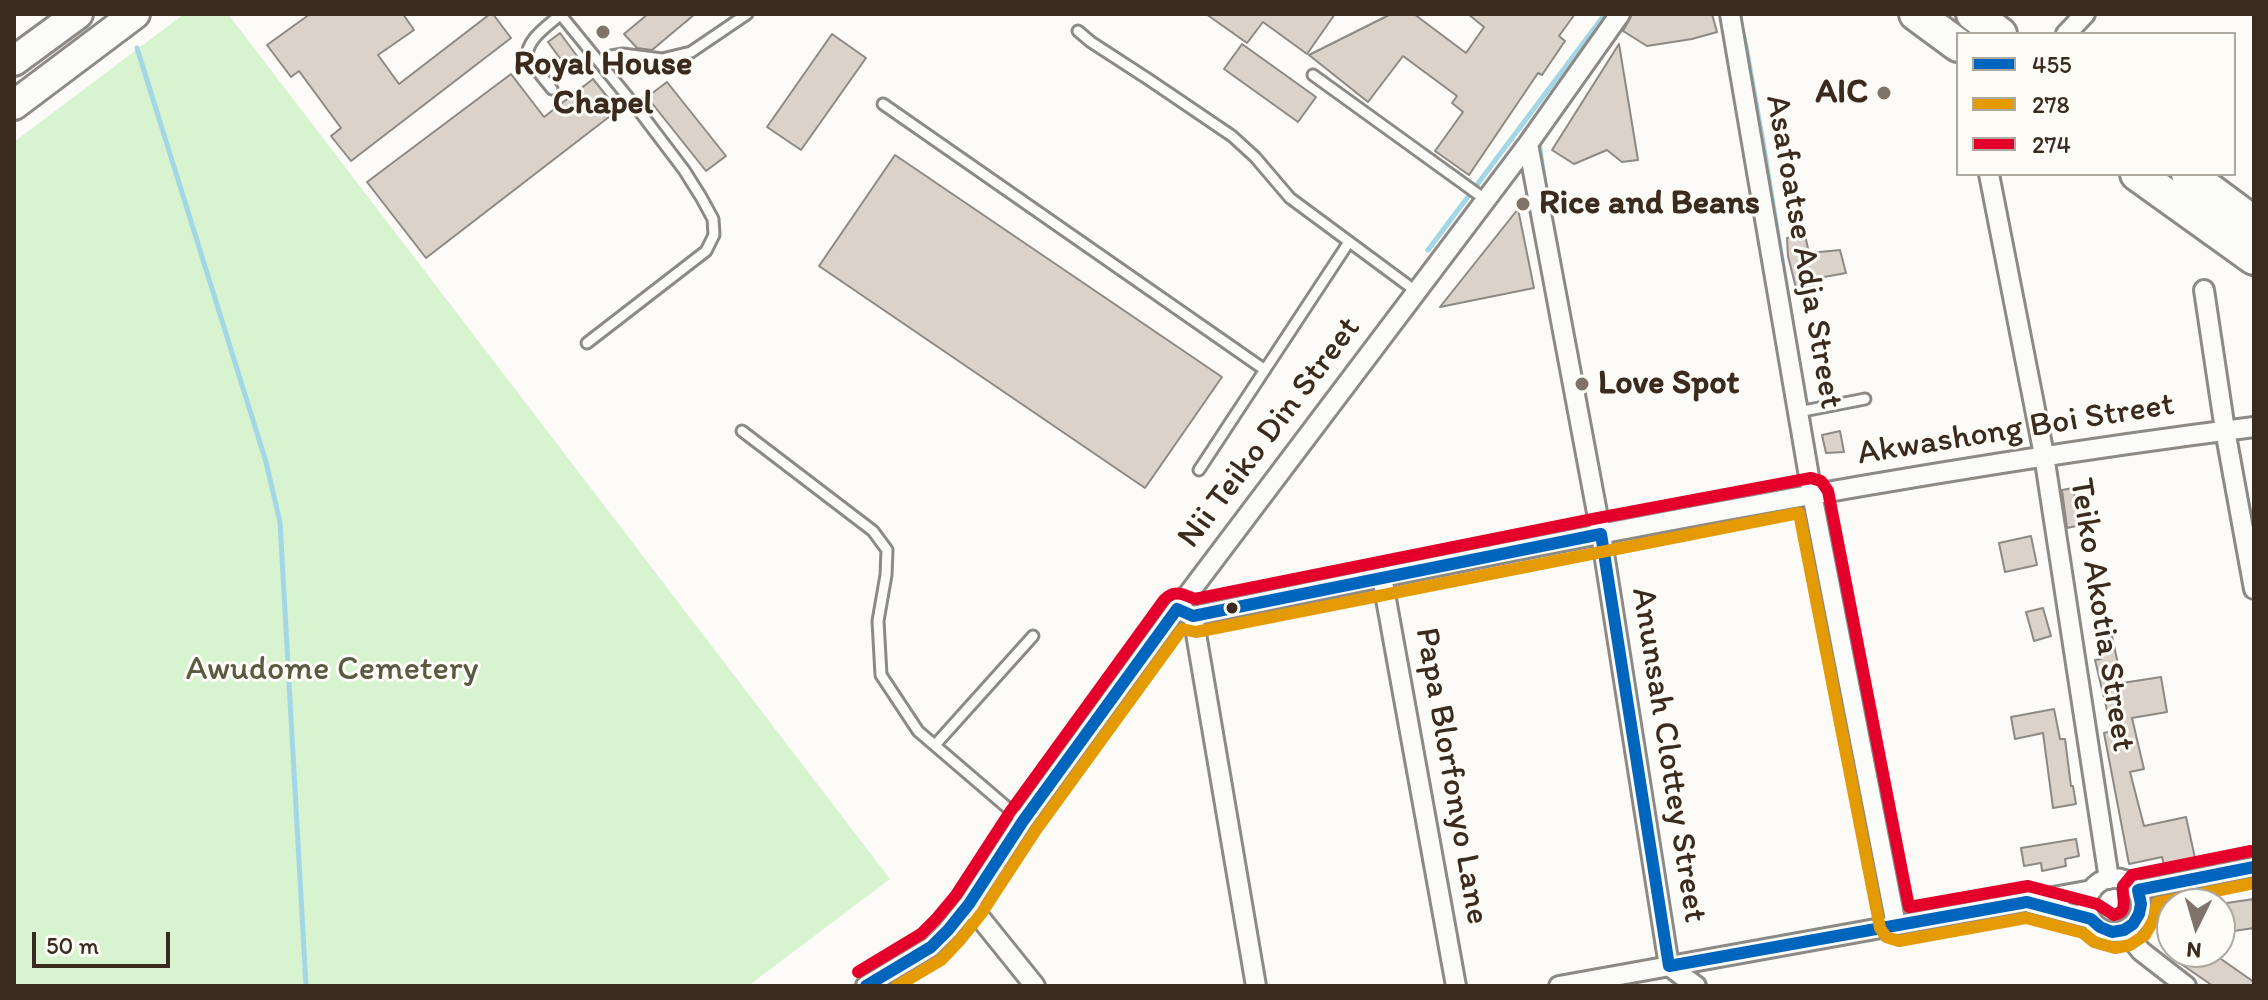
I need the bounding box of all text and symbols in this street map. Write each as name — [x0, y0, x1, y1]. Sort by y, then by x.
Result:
marker: Royal House Chapel — [594, 23, 612, 41]
legend — [1956, 32, 2236, 176]
place label: Royal House Chapel — [514, 45, 692, 124]
text: 455 — [2032, 50, 2072, 79]
place label: AIC — [1816, 73, 1868, 113]
marker: AIC — [1875, 84, 1893, 102]
text: 278 — [2032, 90, 2070, 119]
street label: Asafoatse Adja Street — [1755, 92, 1851, 412]
text: 274 — [2032, 130, 2071, 159]
place label: Rice and Beans — [1539, 184, 1760, 224]
marker: Rice and Beans — [1514, 195, 1532, 213]
street label: Nii Teiko Din Street — [1170, 309, 1370, 557]
place label: Love Spot — [1598, 364, 1739, 404]
marker: Love Spot — [1573, 375, 1591, 393]
street label: Akwashong Boi Street — [1855, 385, 2177, 475]
street label: Teiko Akotia Street — [2059, 475, 2143, 755]
street label: Anunsah Clottey Street — [1621, 585, 1715, 925]
unlabelled marker — [1224, 600, 1240, 616]
street label: Papa Blorfonyo Lane — [1405, 624, 1497, 928]
park label: Awudome Cemetery — [186, 650, 478, 690]
north arrow — [2156, 888, 2236, 968]
scale bar — [36, 916, 174, 966]
text: 50 m — [46, 931, 99, 960]
text: N — [2185, 936, 2203, 965]

